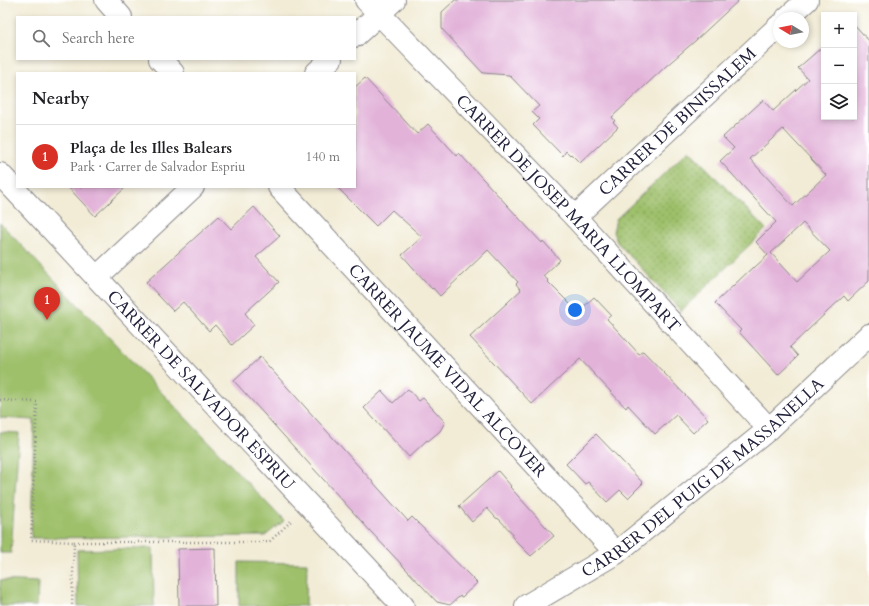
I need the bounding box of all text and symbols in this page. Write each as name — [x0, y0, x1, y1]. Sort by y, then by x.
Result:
north arrow — [773, 12, 809, 48]
map controls — [821, 12, 857, 120]
button: + — [821, 12, 857, 48]
search box — [16, 16, 356, 60]
icon: search — [30, 27, 52, 49]
text: Search here — [62, 28, 135, 48]
street label: CARRER DE BINISSALEM — [594, 42, 761, 201]
button: − — [821, 48, 857, 84]
button: layers — [821, 84, 857, 120]
text: Nearby — [32, 87, 89, 110]
street label: CARRER DE JOSEP MARIA LLOMPART — [451, 89, 686, 337]
text: Plaça de les Illes Balears — [70, 138, 232, 158]
text: 1 — [42, 148, 48, 166]
text: 140 m — [306, 148, 340, 166]
text: Park · Carrer de Salvador Espriu — [70, 158, 245, 176]
street label: CARRER JAUME VIDAL ALCOVER — [343, 259, 552, 482]
street label: CARRER DE SALVADOR ESPRIU — [102, 285, 300, 495]
pin: 1 — [34, 287, 60, 320]
your location — [565, 300, 585, 320]
street label: CARRER DEL PUIG DE MASSANELLA — [577, 372, 829, 583]

